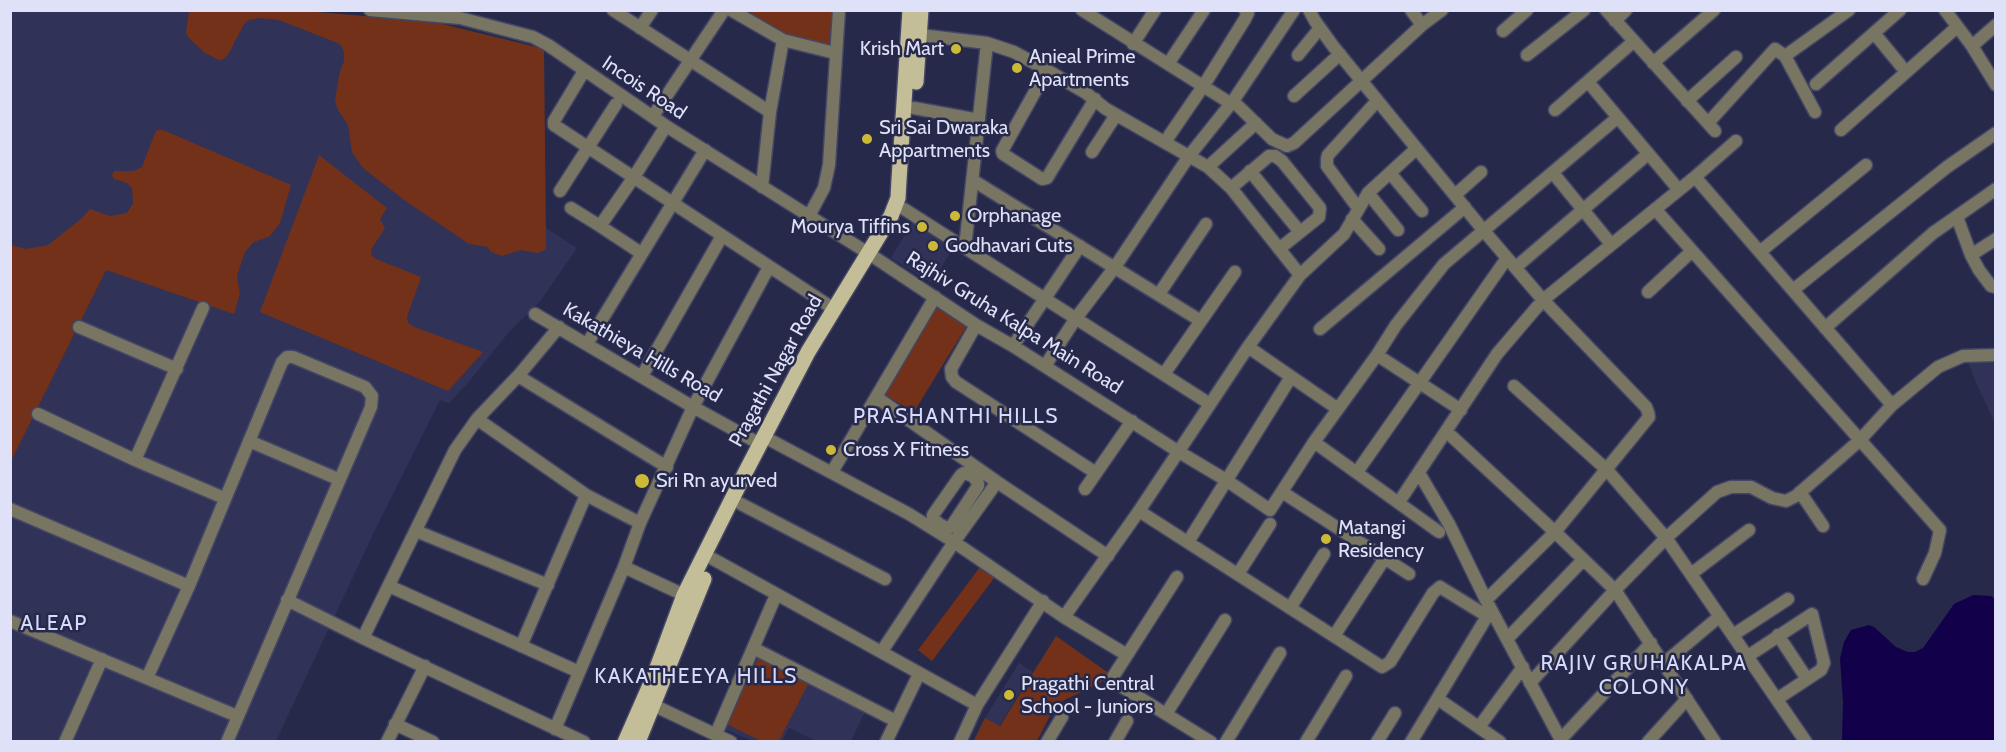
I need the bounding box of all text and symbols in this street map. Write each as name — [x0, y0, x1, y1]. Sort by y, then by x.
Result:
place label: Krish Mart — [860, 37, 944, 61]
marker: Krish Mart — [949, 42, 963, 56]
place label: Anieal Prime Apartments — [1029, 45, 1135, 92]
street label: Incois Road — [597, 51, 691, 125]
marker: Anieal Prime Apartments — [1010, 61, 1024, 75]
place label: Sri Sai Dwaraka Appartments — [879, 116, 1008, 163]
marker: Sri Sai Dwaraka Appartments — [860, 132, 874, 146]
place label: Orphanage — [967, 204, 1061, 228]
marker: Orphanage — [948, 209, 962, 223]
place label: Mourya Tiffins — [790, 215, 910, 239]
marker: Mourya Tiffins — [915, 220, 929, 234]
place label: Godhavari Cuts — [945, 234, 1072, 258]
marker: Godhavari Cuts — [926, 239, 940, 253]
street label: Rajhiv Gruha Kalpa Main Road — [902, 247, 1126, 399]
street label: Pragathi Nagar Road — [724, 291, 828, 451]
street label: Kakathieya Hills Road — [558, 298, 726, 408]
district label: PRASHANTHI HILLS — [853, 404, 1059, 430]
place label: Cross X Fitness — [843, 438, 969, 462]
marker: Cross X Fitness — [824, 443, 838, 457]
place label: Sri Rn ayurved — [656, 469, 777, 493]
marker: Sri Rn ayurved — [633, 472, 651, 490]
place label: Matangi Residency — [1338, 516, 1424, 563]
marker: Matangi Residency — [1319, 532, 1333, 546]
district label: ALEAP — [20, 611, 88, 637]
district label: RAJIV GRUHAKALPA COLONY — [1540, 651, 1748, 701]
district label: KAKATHEEYA HILLS — [594, 664, 798, 690]
place label: Pragathi Central School - Juniors — [1021, 672, 1154, 719]
marker: Pragathi Central School - Juniors — [1002, 688, 1016, 702]

